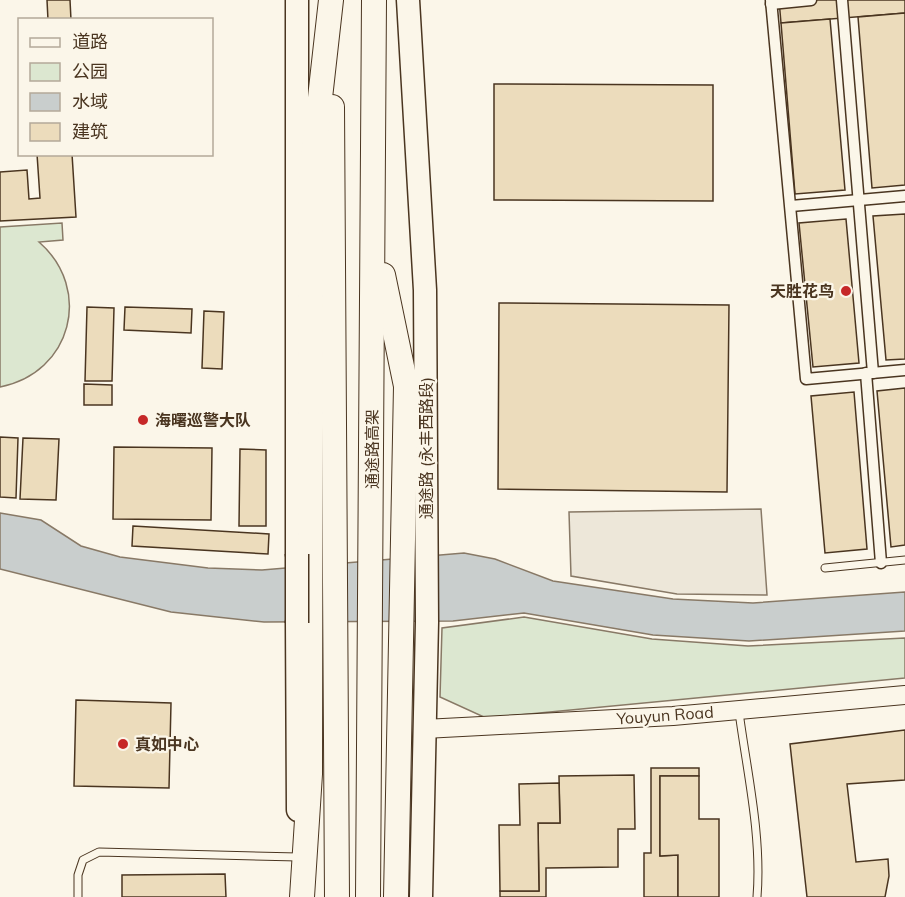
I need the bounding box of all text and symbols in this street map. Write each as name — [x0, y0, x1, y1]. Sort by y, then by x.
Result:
legend — [18, 18, 213, 156]
text: 道路 — [72, 30, 108, 53]
text: 公园 — [72, 60, 108, 83]
text: 水域 — [72, 90, 108, 113]
text: 建筑 — [72, 120, 108, 143]
place label: 天胜花鸟 — [770, 281, 834, 301]
marker: 天胜花鸟 — [839, 284, 853, 298]
street label: 通途路 (永丰西路段) — [416, 377, 436, 519]
street label: 通途路高架 — [362, 409, 382, 489]
place label: 海曙巡警大队 — [155, 410, 251, 430]
marker: 海曙巡警大队 — [136, 413, 150, 427]
street label: Youyun Road — [615, 702, 714, 728]
place label: 真如中心 — [135, 734, 199, 754]
marker: 真如中心 — [116, 737, 130, 751]

